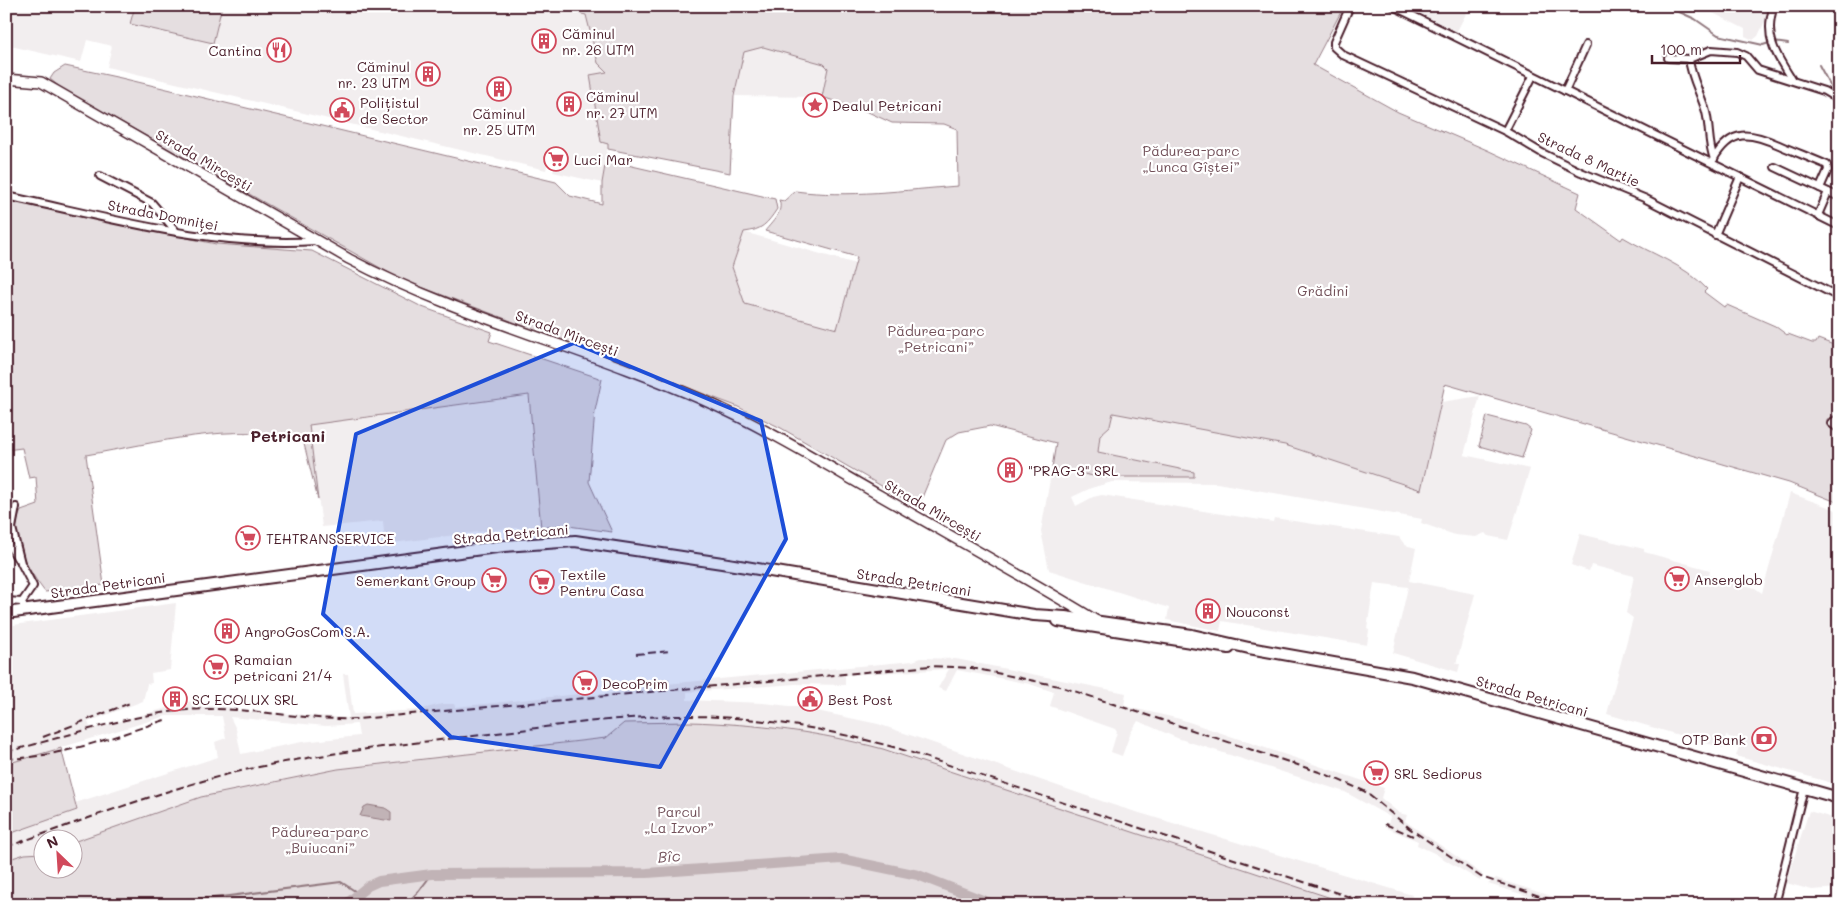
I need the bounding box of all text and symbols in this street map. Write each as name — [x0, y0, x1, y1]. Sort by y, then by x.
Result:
place label: Căminul nr. 26 UTM — [562, 24, 634, 59]
building icon: Căminul nr. 26 UTM — [531, 28, 557, 54]
scale bar — [1652, 32, 1740, 64]
restaurant icon: Cantina — [266, 37, 292, 63]
text: 100 m — [1660, 39, 1702, 59]
place label: Cantina — [209, 41, 262, 60]
place label: Căminul nr. 23 UTM — [338, 57, 410, 92]
building icon: Căminul nr. 23 UTM — [415, 61, 441, 87]
building icon: Căminul nr. 25 UTM — [486, 76, 512, 102]
place label: Căminul nr. 27 UTM — [586, 87, 658, 122]
building icon: Căminul nr. 27 UTM — [556, 91, 582, 117]
place icon: Dealul Petricani — [802, 92, 828, 118]
place label: Polițistul de Sector — [360, 93, 428, 128]
place label: Dealul Petricani — [832, 96, 942, 115]
public building icon: Polițistul de Sector — [329, 97, 355, 123]
place label: Căminul nr. 25 UTM — [463, 104, 535, 139]
street label: Strada Mircești — [152, 125, 256, 195]
street label: Strada 8 Martie — [1535, 127, 1643, 191]
park label: Pădurea-parc „Lunca Gîștei” — [1142, 141, 1240, 176]
supermarket icon: Luci Mar — [543, 146, 569, 172]
place label: Luci Mar — [574, 150, 633, 169]
street label: Strada Domniței — [106, 195, 220, 235]
park label: Grădini — [1297, 281, 1349, 300]
street label: Strada Mircești — [513, 306, 621, 360]
park label: Pădurea-parc „Petricani” — [888, 321, 984, 356]
district label: Petricani — [250, 425, 326, 446]
building icon: "PRAG-3" SRL — [997, 457, 1023, 483]
place label: "PRAG-3" SRL — [1028, 461, 1119, 480]
street label: Strada Mircești — [881, 475, 985, 545]
street label: Strada Petricani — [453, 520, 569, 548]
supermarket icon: TEHTRANSSERVICE — [235, 525, 261, 551]
place label: TEHTRANSSERVICE — [266, 529, 395, 548]
street label: Strada Petricani — [855, 564, 973, 600]
place label: Textile Pentru Casa — [560, 565, 645, 600]
supermarket icon: Anserglob — [1664, 566, 1690, 592]
supermarket icon: Semerkant Group — [481, 567, 507, 593]
street label: Strada Petricani — [49, 568, 167, 602]
supermarket icon: Textile Pentru Casa — [529, 569, 555, 595]
place label: Anserglob — [1694, 570, 1763, 589]
place label: Semerkant Group — [356, 571, 476, 590]
building icon: Nouconst — [1195, 598, 1221, 624]
place label: Nouconst — [1226, 602, 1290, 621]
building icon: AngroGosCom S.A. — [214, 618, 240, 644]
place label: AngroGosCom S.A. — [244, 622, 370, 641]
place label: Ramaian petricani 21/4 — [234, 650, 333, 685]
supermarket icon: Ramaian petricani 21/4 — [203, 654, 229, 680]
supermarket icon: DecoPrim — [572, 670, 598, 696]
street label: Strada Petricani — [1474, 671, 1590, 721]
place label: DecoPrim — [602, 674, 668, 693]
building icon: SC ECOLUX SRL — [162, 686, 188, 712]
public building icon: Best Post — [797, 686, 823, 712]
place label: SC ECOLUX SRL — [192, 690, 299, 709]
place label: Best Post — [828, 690, 893, 709]
bank icon: OTP Bank — [1751, 726, 1777, 752]
place label: OTP Bank — [1681, 730, 1746, 749]
supermarket icon: SRL Sediorus — [1363, 760, 1389, 786]
place label: SRL Sediorus — [1394, 764, 1482, 783]
park label: Parcul „La Izvor” — [644, 802, 714, 837]
park label: Pădurea-parc „Buiucani” — [272, 822, 368, 857]
north arrow — [32, 828, 82, 878]
text: N — [43, 831, 61, 853]
water label: Bîc — [657, 845, 681, 867]

